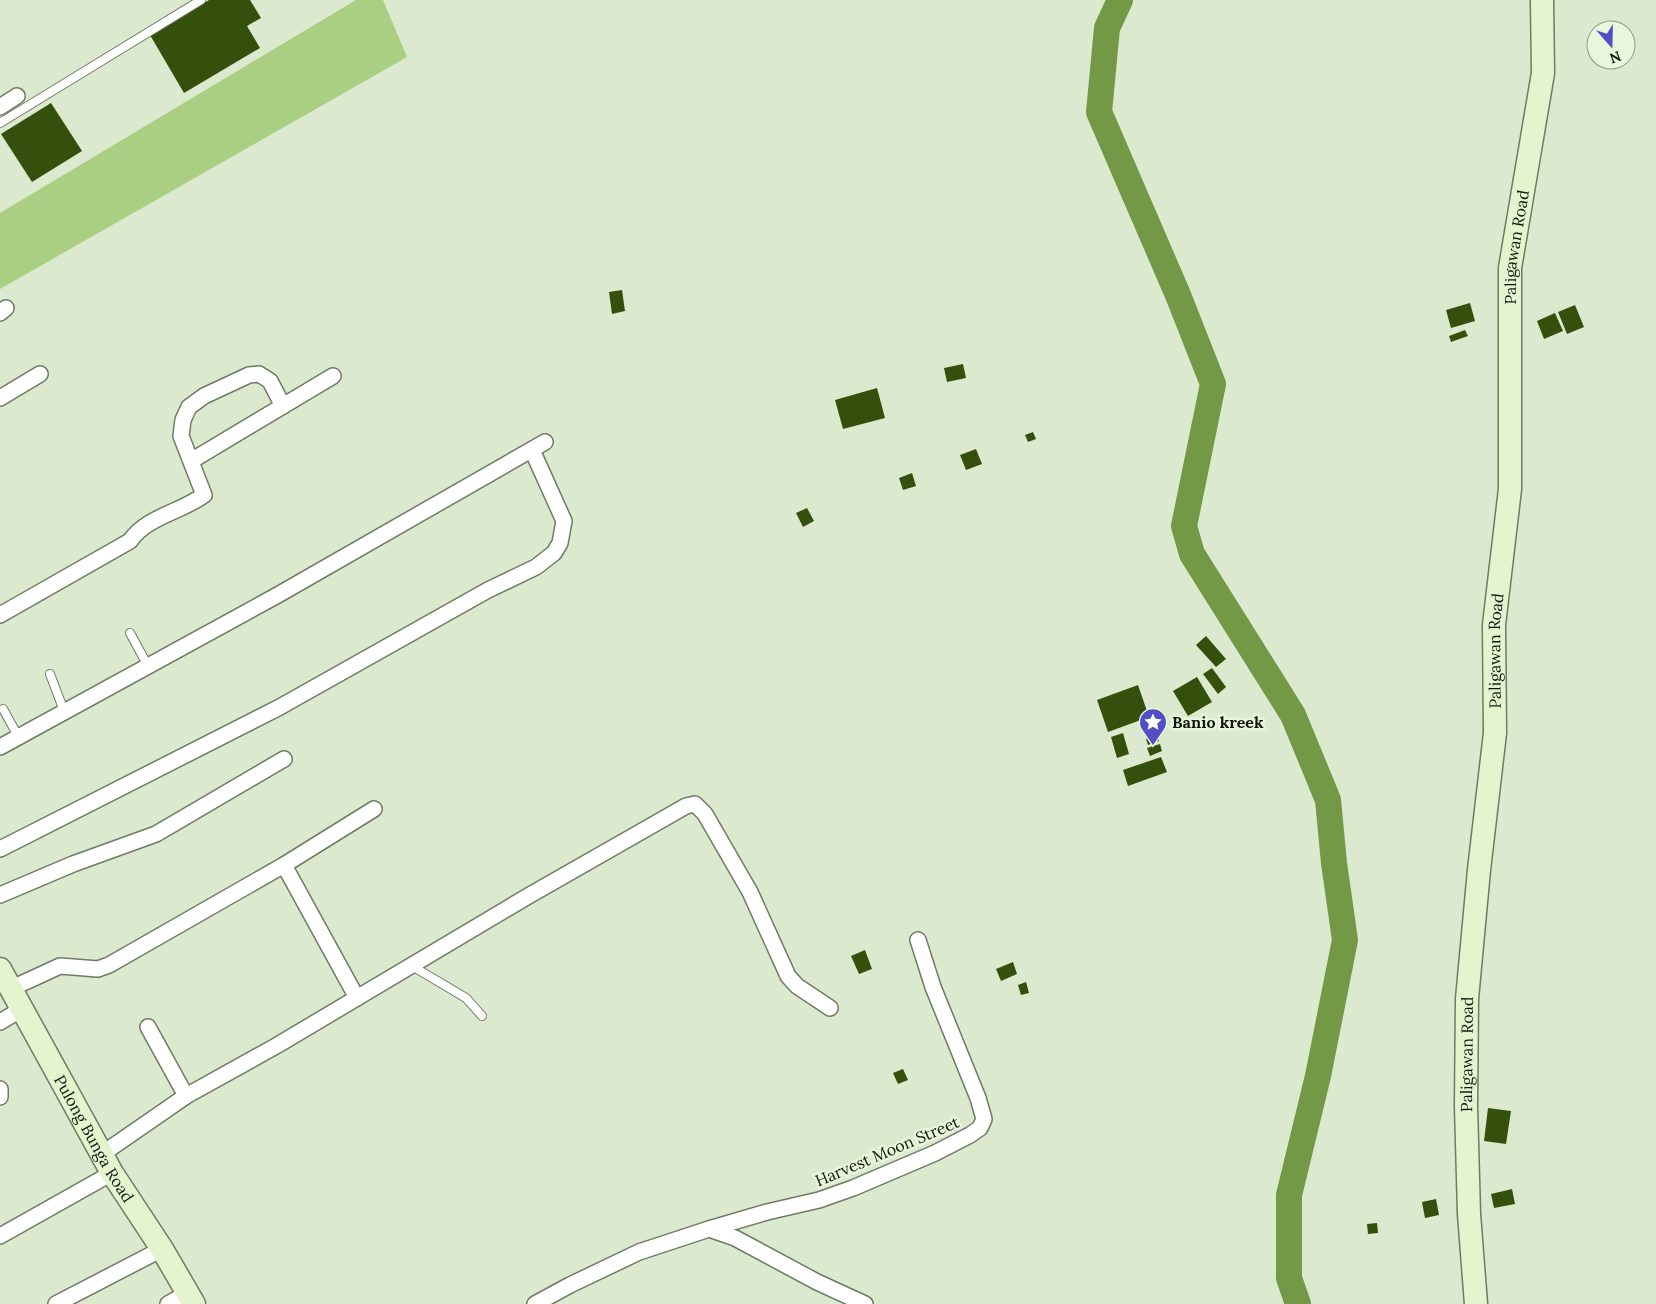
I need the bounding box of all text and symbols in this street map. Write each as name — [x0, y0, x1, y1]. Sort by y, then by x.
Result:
north arrow — [1586, 20, 1636, 70]
text: N — [1607, 47, 1624, 68]
street label: Paligawan Road — [1500, 188, 1533, 305]
street label: Paligawan Road — [1484, 592, 1508, 709]
place icon: Banio kreek — [1138, 707, 1168, 746]
place label: Banio kreek — [1172, 712, 1264, 732]
street label: Paligawan Road — [1456, 996, 1477, 1112]
street label: Pulong Bunga Road — [50, 1071, 139, 1206]
street label: Harvest Moon Street — [812, 1111, 963, 1190]

